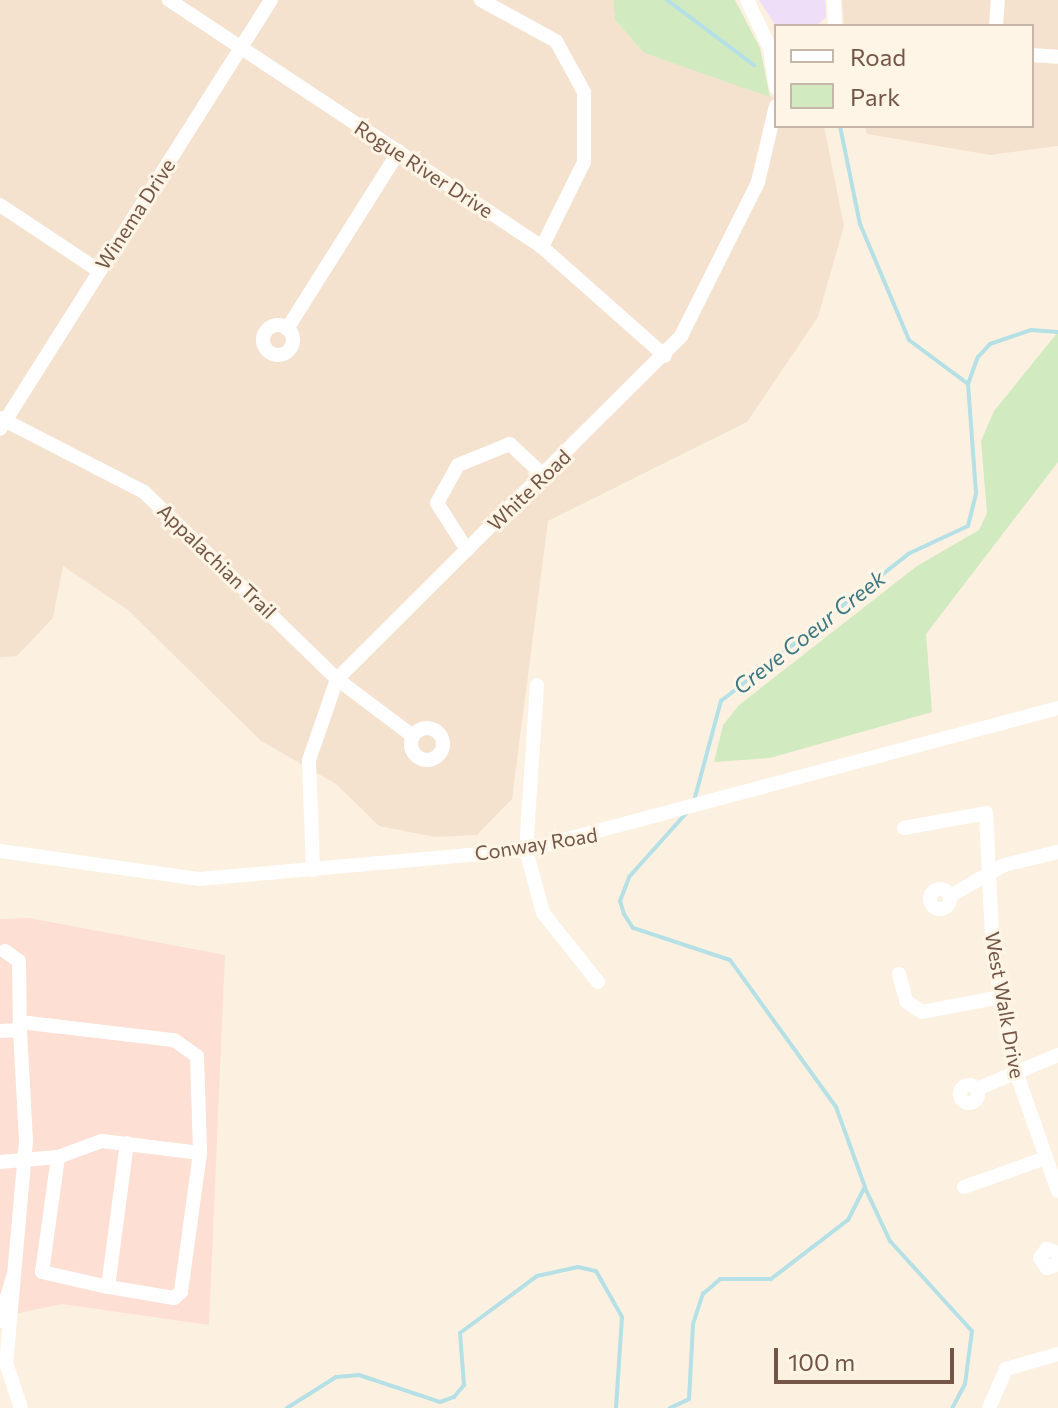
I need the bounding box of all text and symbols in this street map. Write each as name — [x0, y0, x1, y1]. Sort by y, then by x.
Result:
legend — [774, 24, 1034, 128]
text: Road — [850, 42, 906, 71]
text: Park — [850, 82, 900, 111]
street label: Rogue River Drive — [350, 115, 498, 223]
street label: Winema Drive — [90, 154, 180, 274]
street label: White Road — [482, 445, 576, 535]
street label: Appalachian Trail — [153, 498, 281, 624]
water label: Creve Coeur Creek — [728, 565, 890, 699]
street label: Conway Road — [473, 822, 599, 866]
street label: West Walk Drive — [980, 930, 1030, 1080]
scale bar — [778, 1332, 958, 1382]
text: 100 m — [788, 1347, 855, 1376]

